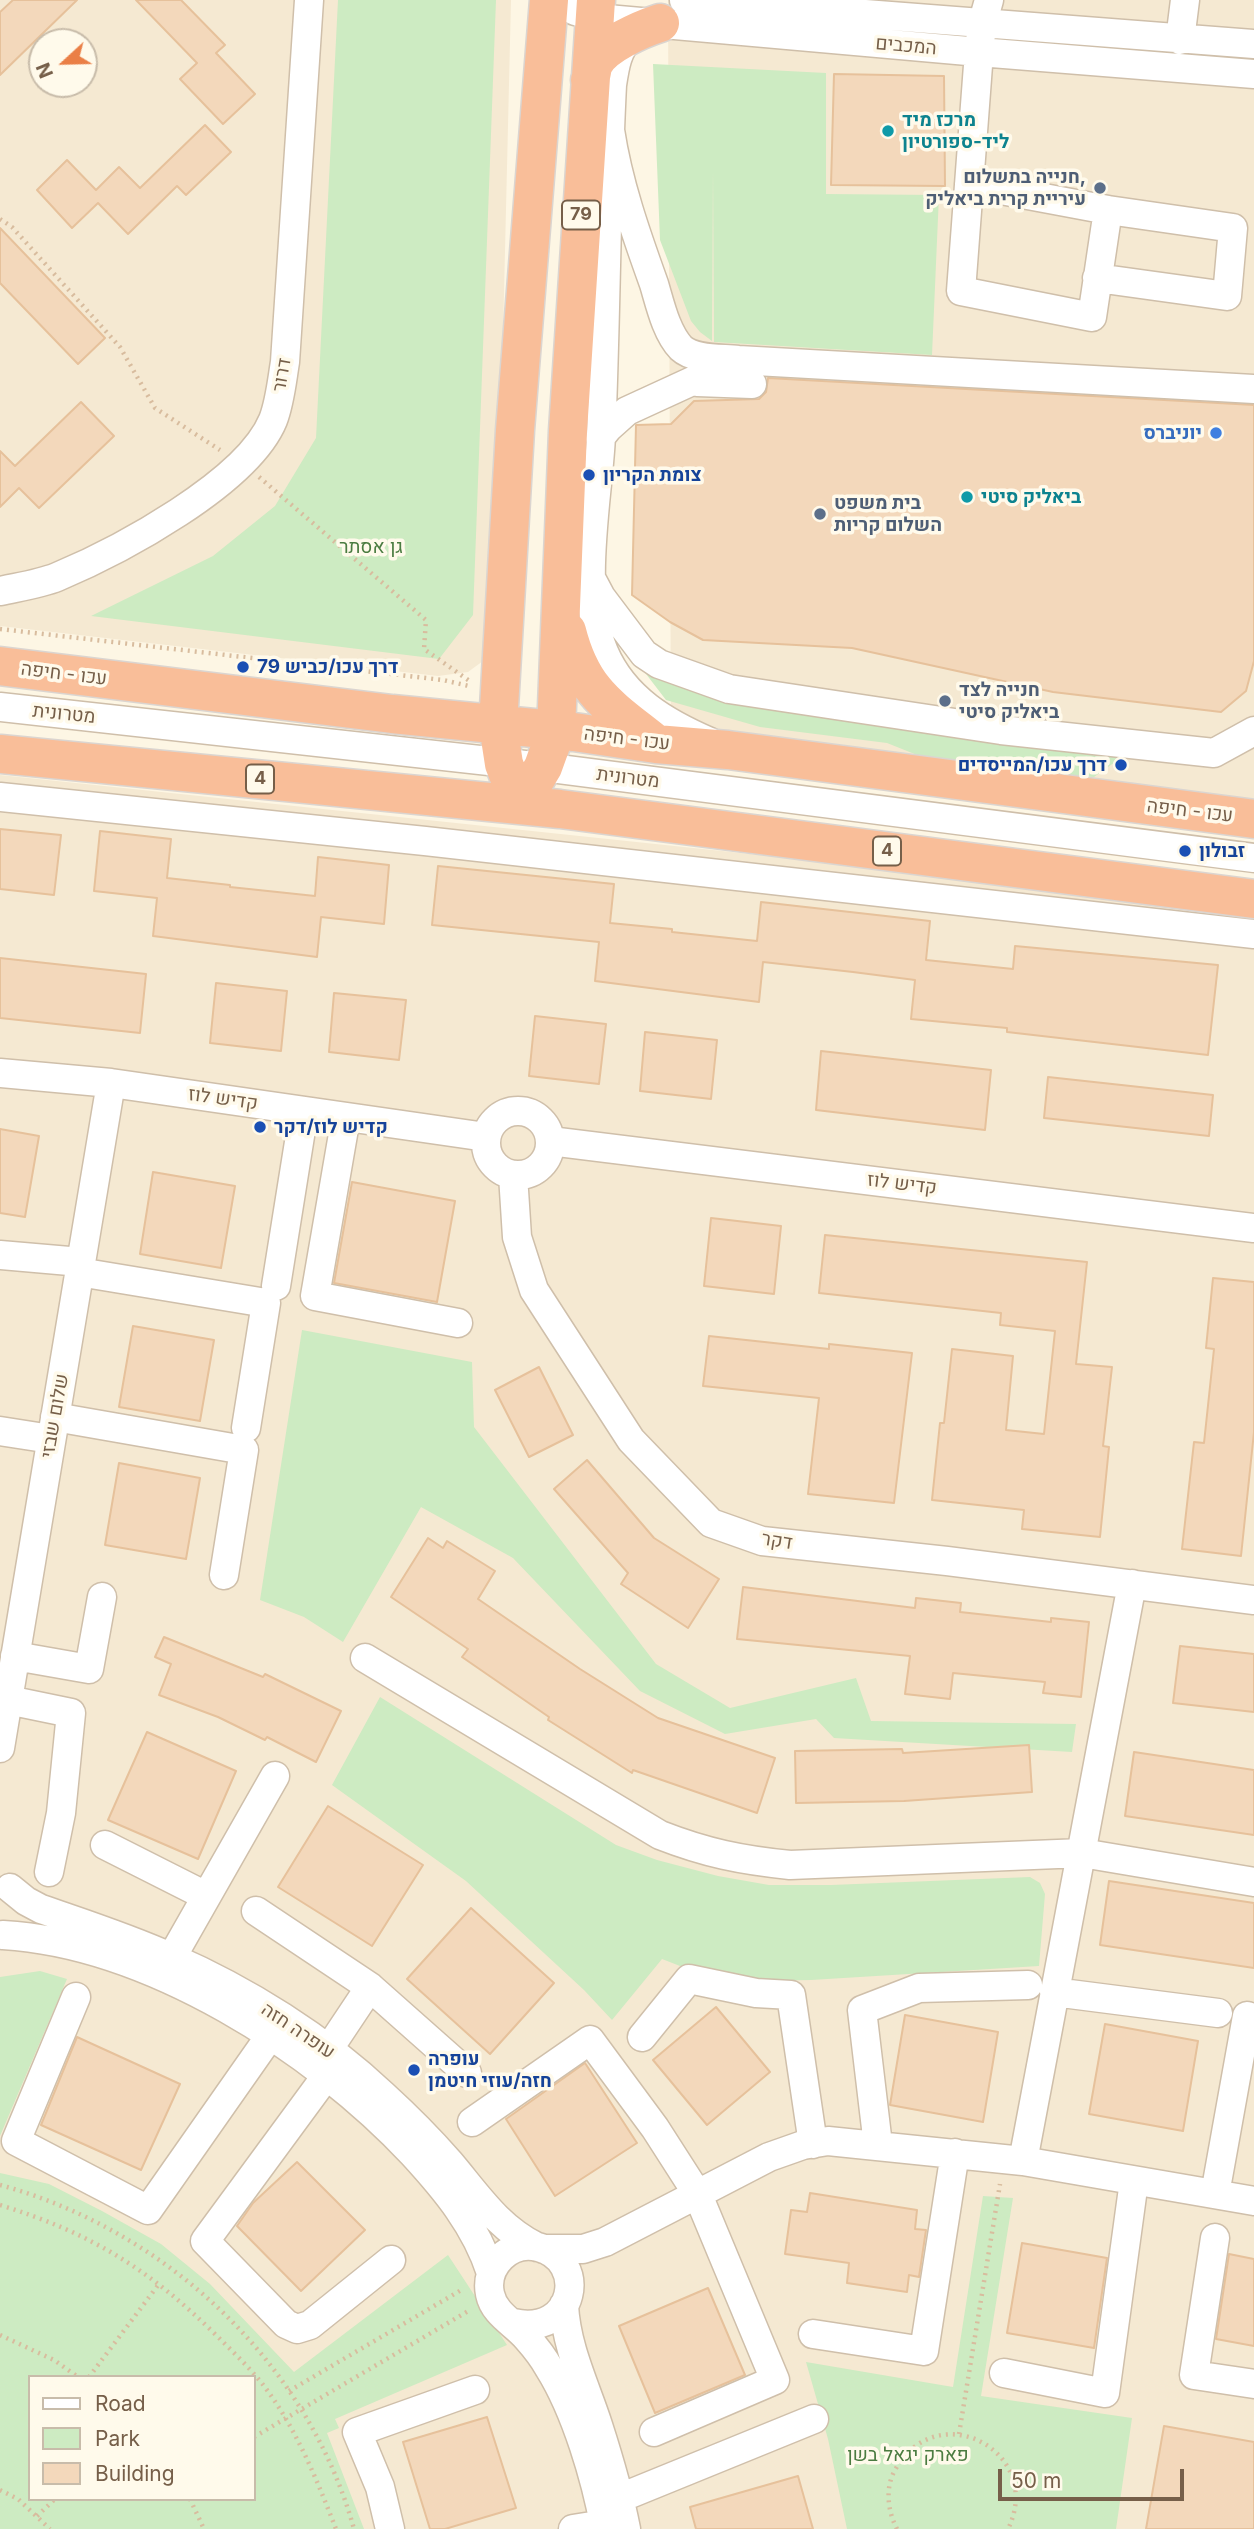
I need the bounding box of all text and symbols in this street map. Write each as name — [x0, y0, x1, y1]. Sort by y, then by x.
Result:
north arrow — [28, 28, 98, 98]
street label: המכבים — [874, 32, 938, 60]
text: N — [32, 59, 58, 81]
place label: מרכז מיד ליד-ספורטיון — [902, 109, 1009, 153]
marker: מרכז מיד ליד-ספורטיון — [880, 123, 896, 139]
place label: חנייה בתשלום, עיריית קרית ביאליק — [925, 166, 1086, 210]
marker: חנייה בתשלום, עיריית קרית ביאליק — [1092, 180, 1108, 196]
road number: 79 — [562, 200, 600, 230]
street label: דרור — [268, 356, 296, 394]
place label: יוניברס — [1143, 422, 1202, 444]
marker: יוניברס — [1208, 425, 1224, 441]
place label: צומת הקריון — [603, 464, 702, 486]
marker: צומת הקריון — [581, 467, 597, 483]
place label: ביאליק סיטי — [981, 486, 1081, 508]
marker: ביאליק סיטי — [959, 489, 975, 505]
place label: בית משפט השלום קריות — [834, 492, 942, 536]
marker: בית משפט השלום קריות — [812, 506, 828, 522]
park label: גן אסתר — [339, 536, 403, 558]
place label: דרך עכו/כביש 79 — [257, 656, 398, 678]
street label: עכו - חיפה — [20, 657, 108, 691]
marker: דרך עכו/כביש 79 — [235, 659, 251, 675]
place label: חנייה לצד ביאליק סיטי — [959, 679, 1059, 723]
marker: חנייה לצד ביאליק סיטי — [937, 693, 953, 709]
street label: מטרונית — [31, 699, 97, 729]
street label: עכו - חיפה — [583, 722, 671, 756]
place label: דרך עכו/המייסדים — [958, 754, 1107, 776]
marker: דרך עכו/המייסדים — [1113, 757, 1129, 773]
street label: מטרונית — [595, 763, 661, 793]
road number: 4 — [246, 764, 274, 794]
street label: עכו - חיפה — [1146, 794, 1234, 828]
road number: 4 — [873, 836, 901, 866]
place label: זבולון — [1199, 840, 1245, 862]
marker: זבולון — [1177, 843, 1193, 859]
street label: קדיש לוז — [187, 1083, 259, 1115]
place label: קדיש לוז/דקר — [274, 1116, 388, 1138]
marker: קדיש לוז/דקר — [252, 1119, 268, 1135]
street label: קדיש לוז — [866, 1168, 938, 1200]
street label: שלום שבזי — [36, 1372, 74, 1460]
street label: דקר — [760, 1527, 794, 1555]
street label: עופרה חזה — [257, 1998, 339, 2064]
place label: עופרה חזה/עוזי חיטמן — [428, 2048, 552, 2092]
marker: עופרה חזה/עוזי חיטמן — [406, 2062, 422, 2078]
legend — [28, 2375, 256, 2501]
text: Road — [95, 2391, 146, 2416]
text: Park — [95, 2426, 140, 2451]
park label: פארק יגאל בשן — [847, 2444, 969, 2466]
scale bar — [1002, 2456, 1188, 2500]
text: Building — [95, 2461, 175, 2486]
text: 50 m — [1011, 2468, 1061, 2493]

